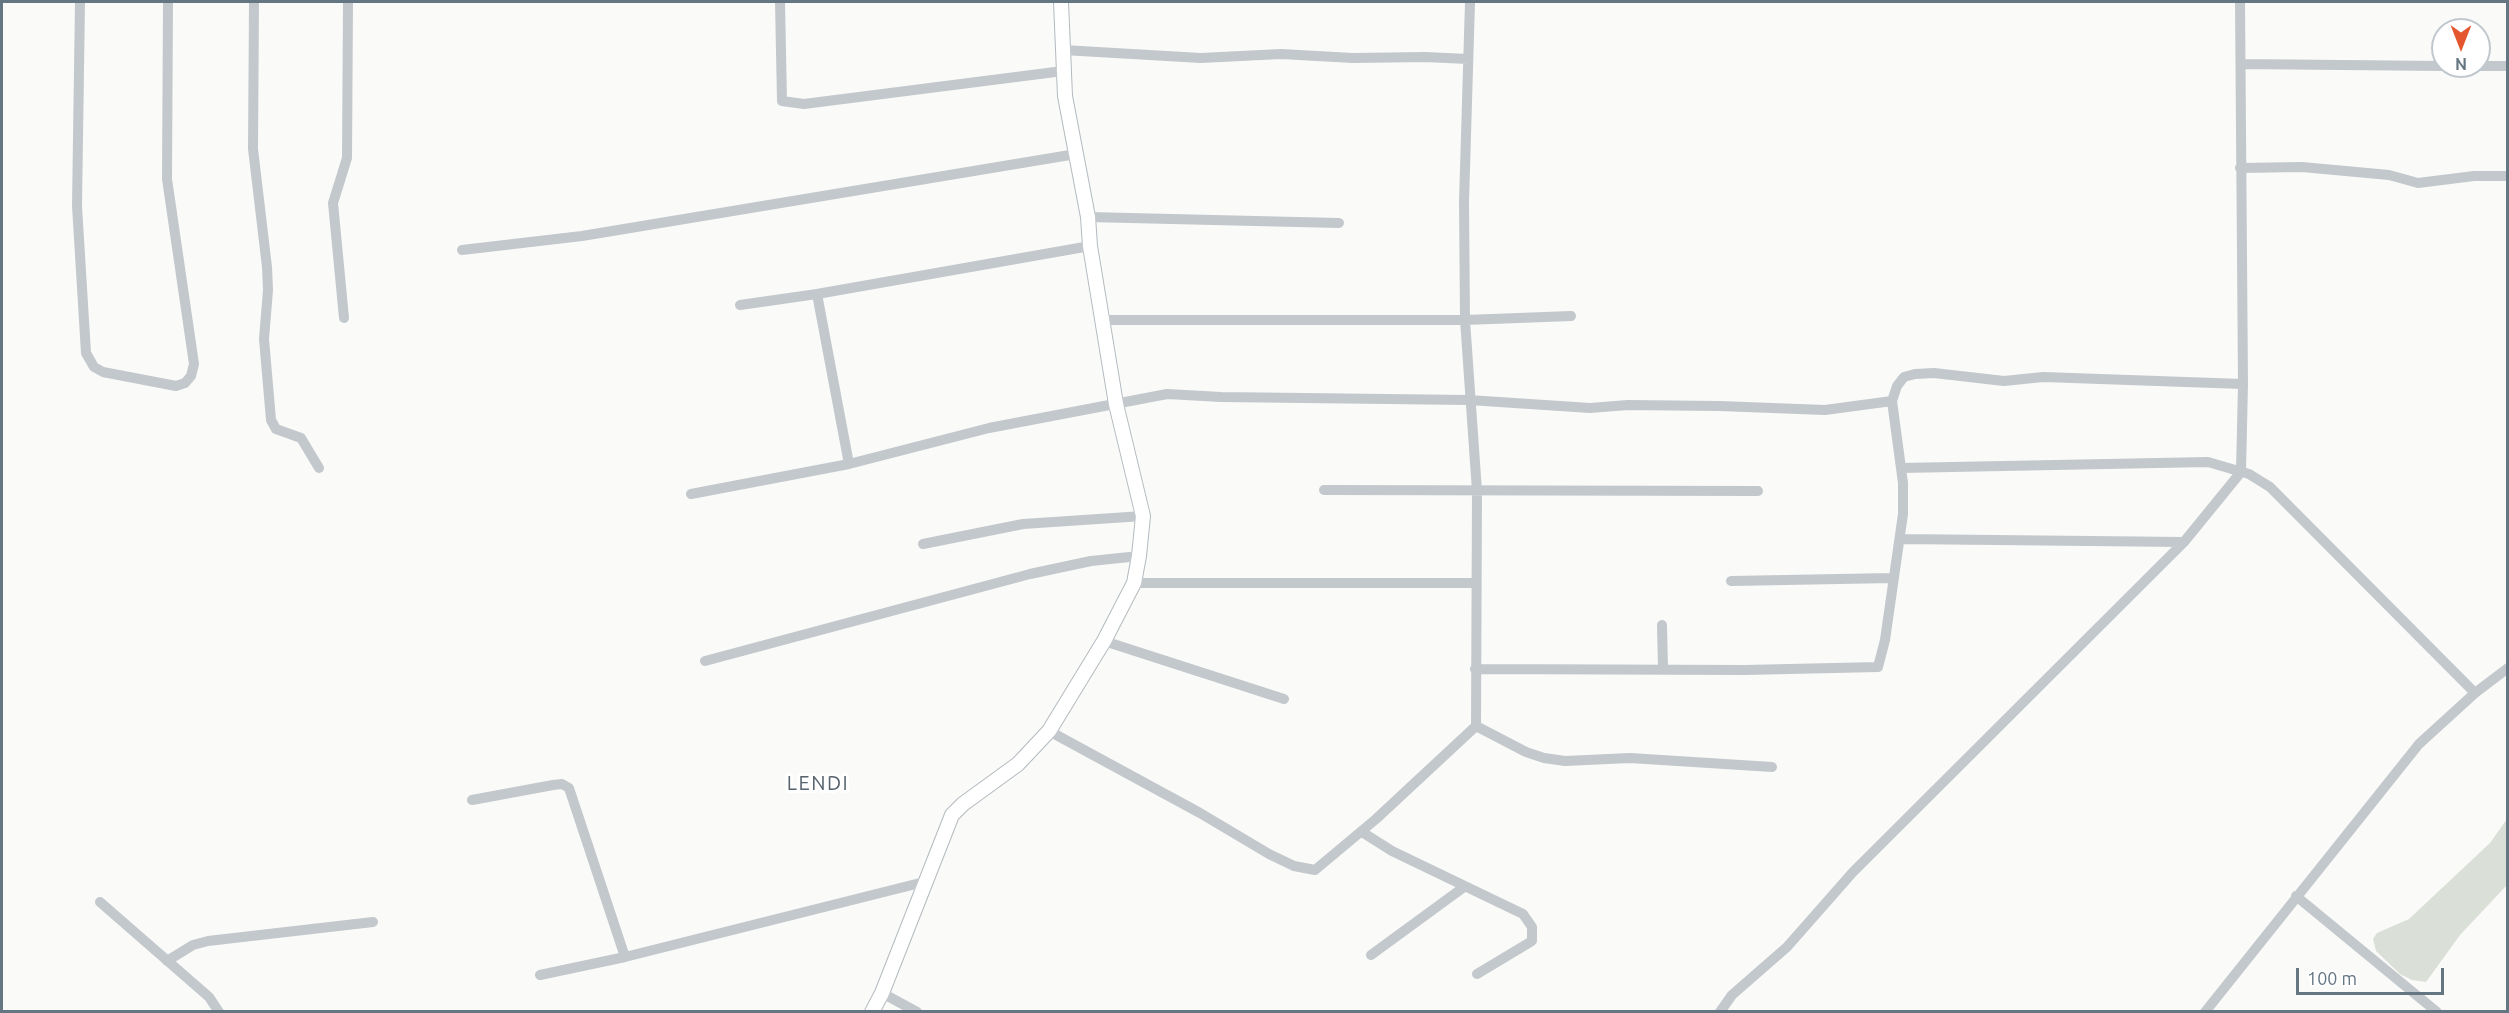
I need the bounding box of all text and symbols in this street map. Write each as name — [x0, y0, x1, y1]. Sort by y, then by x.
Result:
north arrow — [2431, 18, 2491, 78]
text: N — [2455, 55, 2467, 73]
district label: LENDI — [787, 771, 849, 795]
scale bar — [2299, 956, 2448, 994]
text: 100 m — [2307, 968, 2357, 988]

